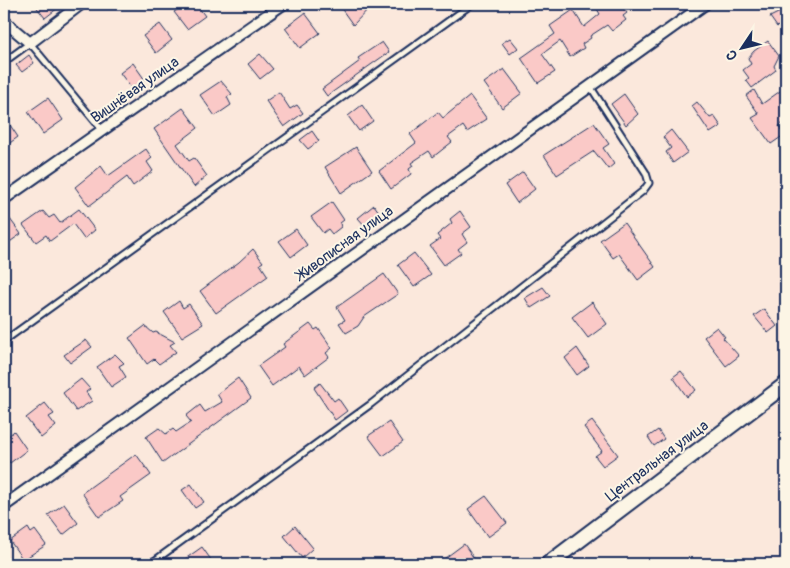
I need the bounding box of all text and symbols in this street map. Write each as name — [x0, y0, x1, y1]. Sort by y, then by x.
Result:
north arrow — [718, 22, 768, 72]
text: С — [722, 46, 741, 64]
street label: Вишнёвая улица — [87, 53, 183, 127]
street label: Живописная улица — [291, 201, 397, 286]
street label: Центральная улица — [602, 416, 712, 506]

